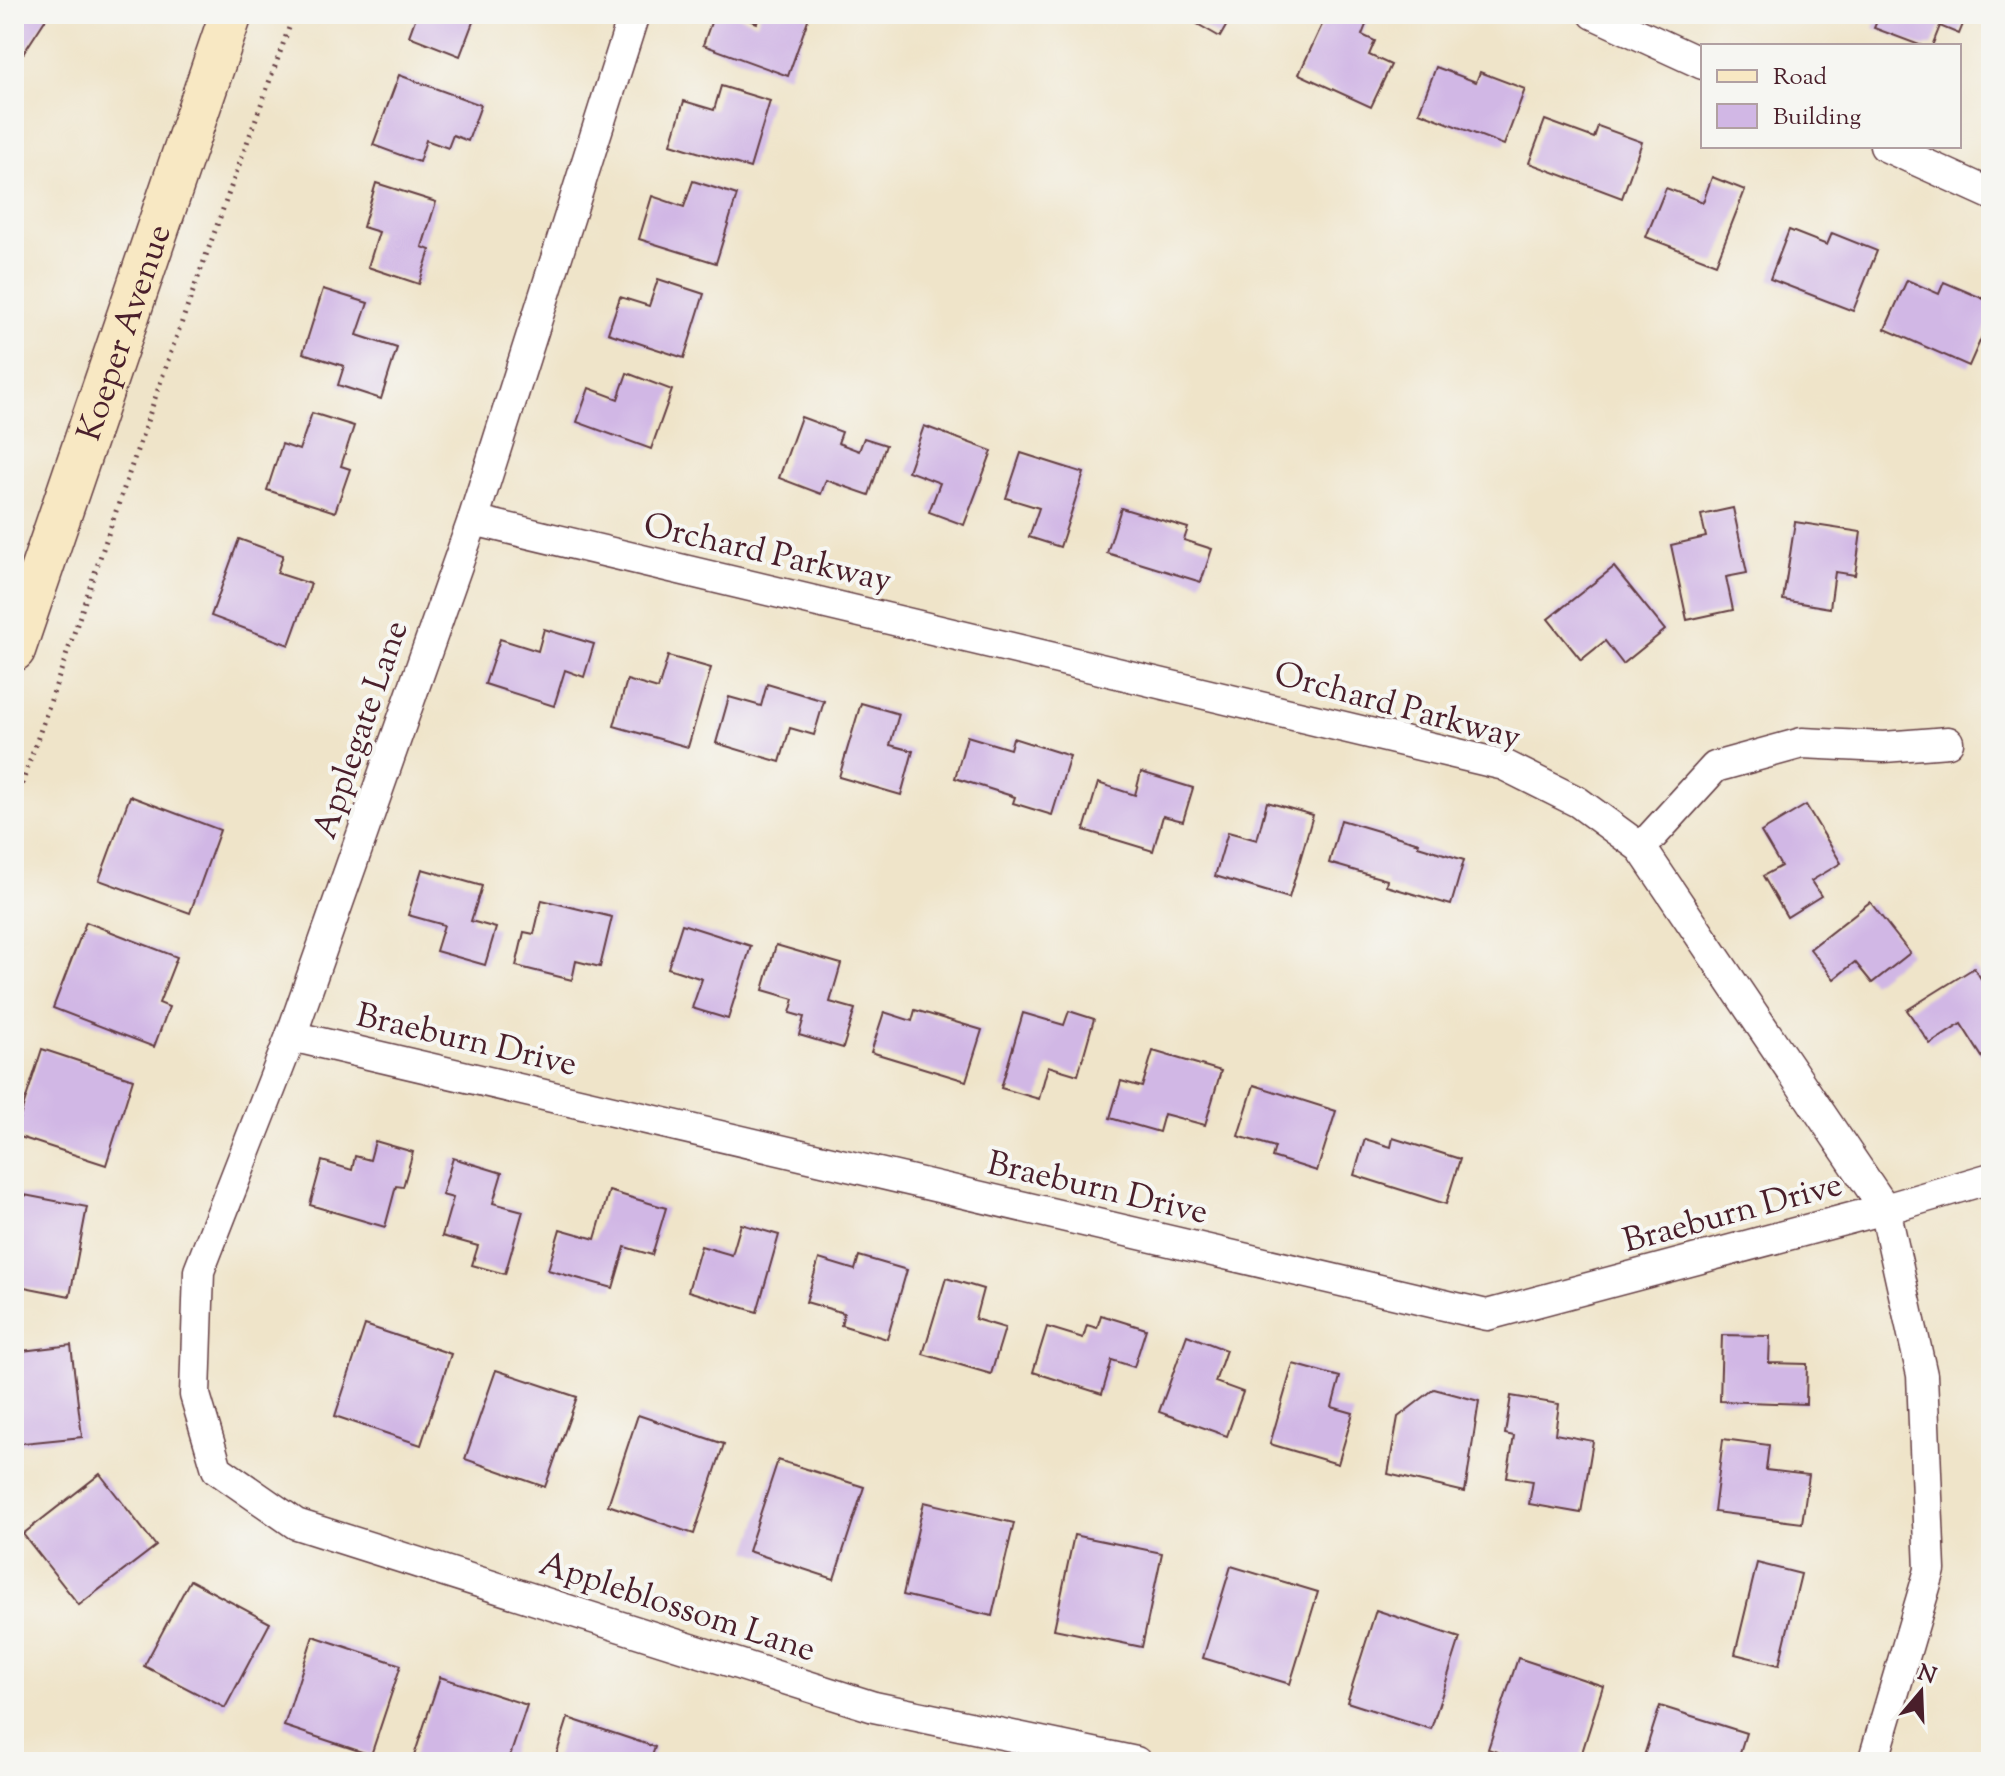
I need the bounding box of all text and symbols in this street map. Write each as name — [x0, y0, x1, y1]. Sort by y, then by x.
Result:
legend — [1701, 44, 1961, 148]
text: Road — [1773, 61, 1827, 95]
text: Building — [1773, 101, 1862, 135]
street label: Koeper Avenue — [66, 218, 185, 448]
street label: Orchard Parkway — [638, 502, 896, 607]
street label: Applegate Lane — [302, 614, 423, 846]
street label: Orchard Parkway — [1268, 651, 1526, 764]
street label: Braeburn Drive — [351, 992, 581, 1091]
street label: Braeburn Drive — [982, 1140, 1212, 1239]
street label: Braeburn Drive — [1618, 1162, 1848, 1267]
street label: Appleblossom Lane — [532, 1541, 821, 1676]
north arrow — [1881, 1652, 1961, 1732]
text: N — [1913, 1658, 1940, 1694]

